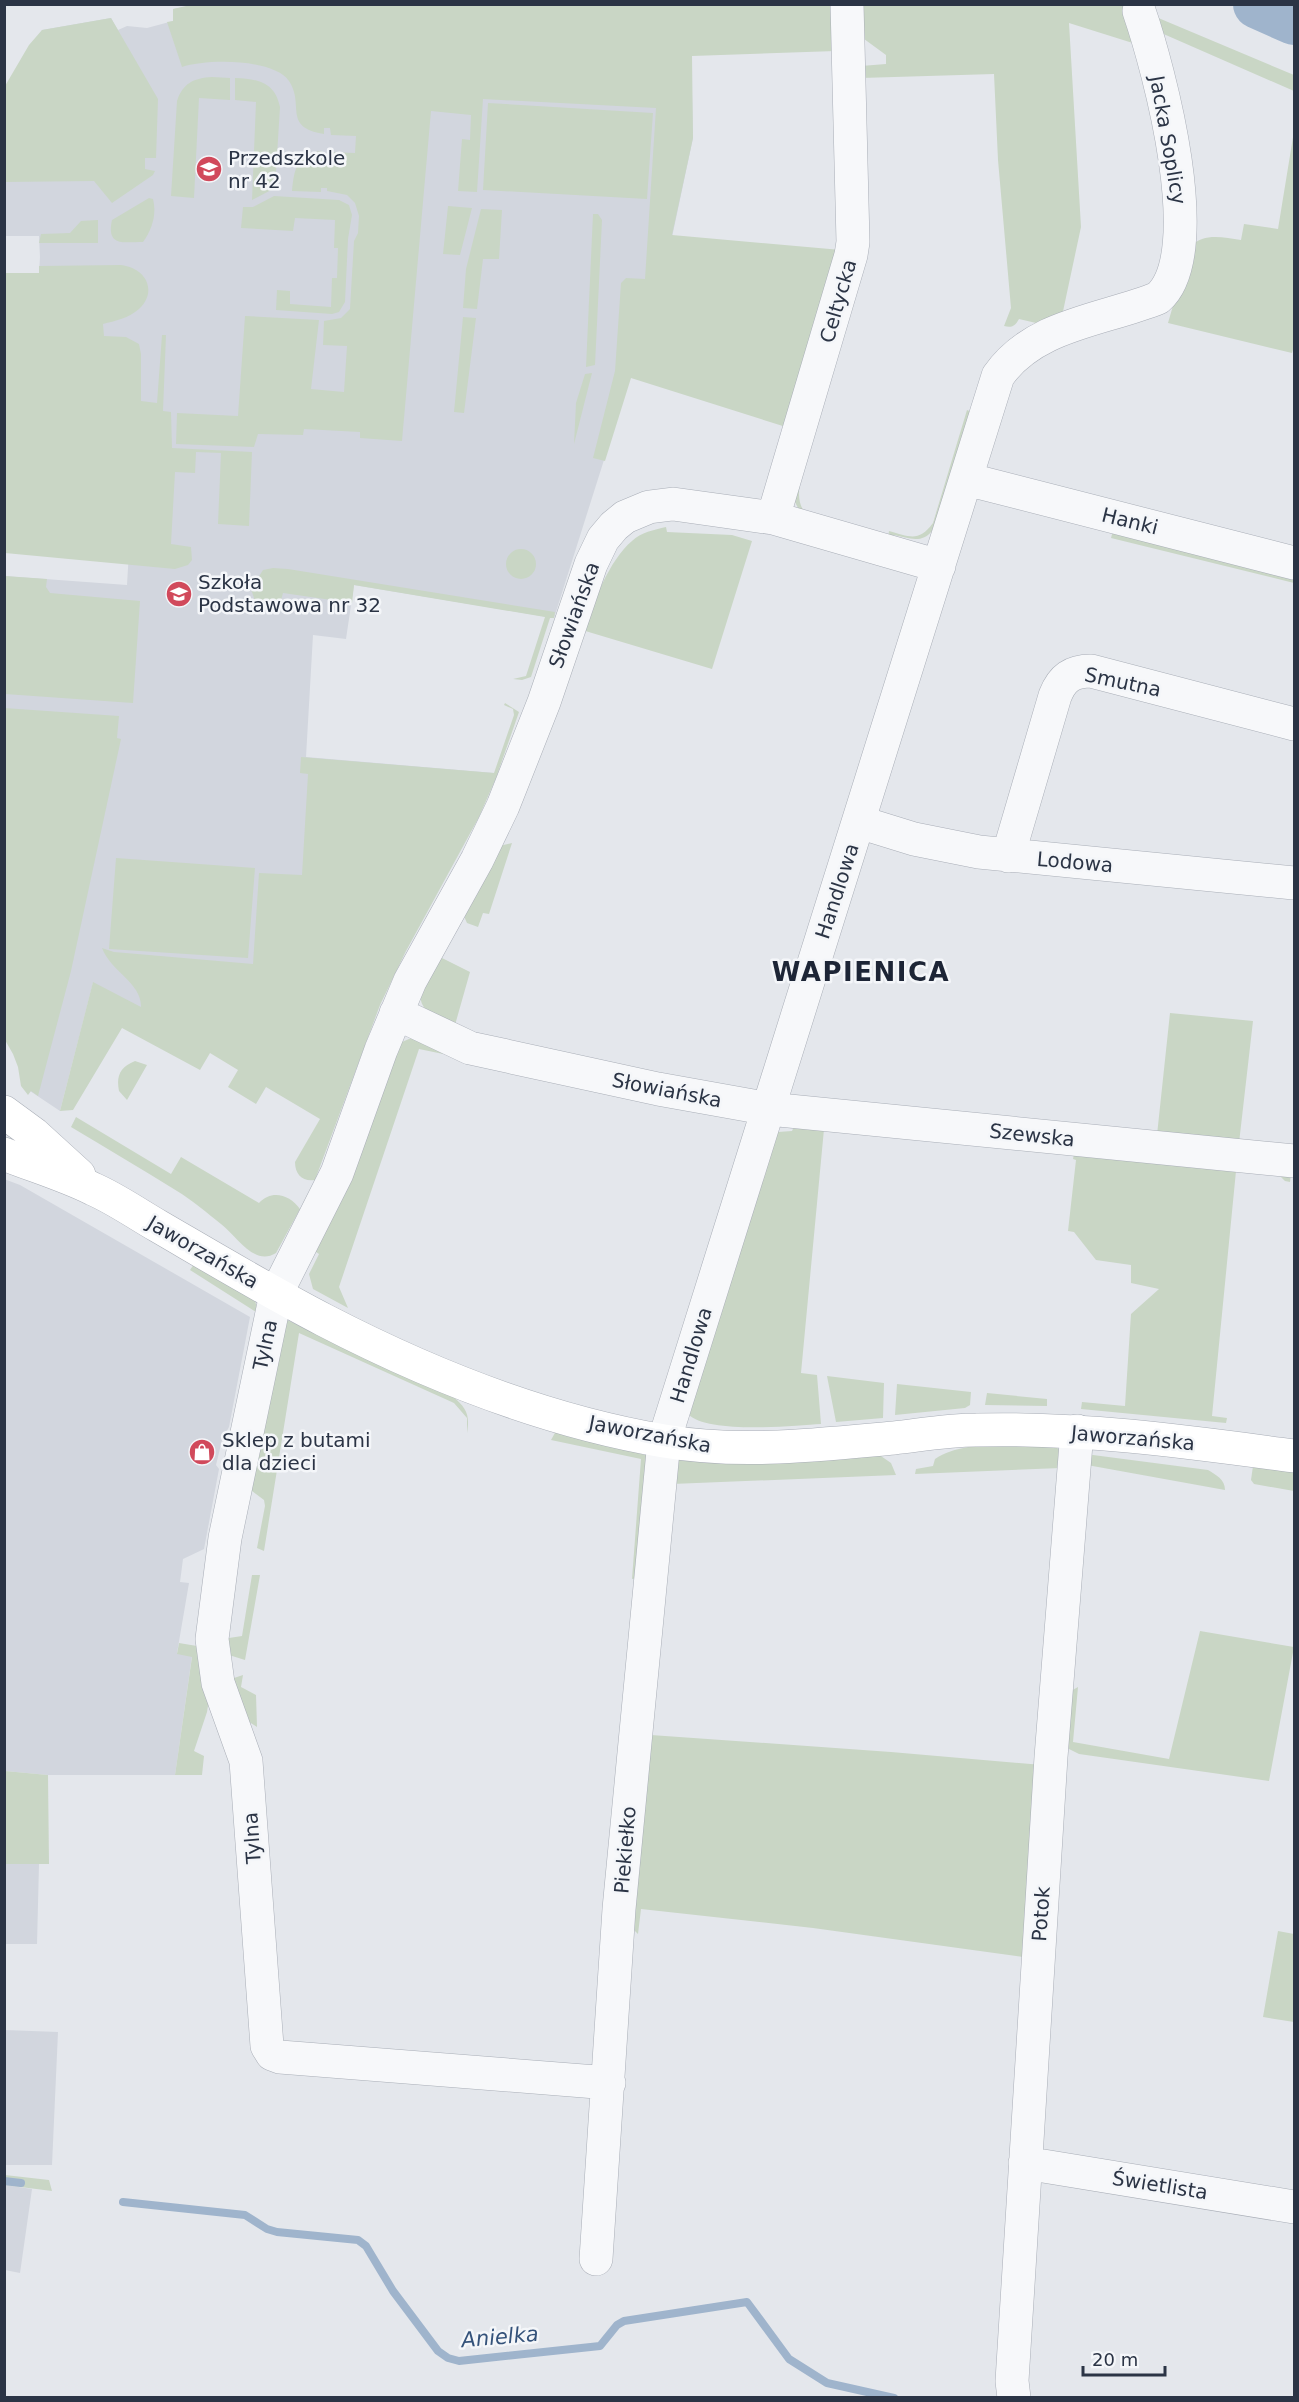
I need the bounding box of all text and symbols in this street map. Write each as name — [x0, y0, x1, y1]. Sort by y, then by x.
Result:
street label: Jacka Soplicy — [1144, 72, 1191, 207]
place label: Przedszkole nr 42 — [228, 146, 345, 193]
school or university icon: Przedszkole nr 42 — [194, 154, 224, 184]
street label: Celtycka — [815, 256, 861, 346]
street label: Hanki — [1099, 502, 1161, 540]
street label: Słowiańska — [544, 559, 604, 671]
place label: Szkoła Podstawowa nr 32 — [198, 570, 381, 617]
school or university icon: Szkoła Podstawowa nr 32 — [164, 579, 194, 609]
street label: Smutna — [1083, 662, 1163, 702]
street label: Handlowa — [810, 840, 864, 942]
street label: Lodowa — [1036, 847, 1114, 877]
district label: WAPIENICA — [772, 957, 950, 987]
street label: Słowiańska — [610, 1068, 724, 1112]
street label: Szewska — [988, 1119, 1076, 1151]
street label: Jaworzańska — [141, 1210, 263, 1293]
street label: Handlowa — [665, 1304, 717, 1406]
street label: Tylna — [248, 1317, 282, 1374]
street label: Jaworzańska — [585, 1410, 713, 1458]
street label: Jaworzańska — [1068, 1420, 1196, 1455]
place label: Sklep z butami dla dzieci — [222, 1428, 371, 1475]
shop icon: Sklep z butami dla dzieci — [187, 1437, 217, 1467]
street label: Piekiełko — [609, 1805, 641, 1895]
street label: Tylna — [238, 1812, 266, 1865]
street label: Potok — [1027, 1885, 1055, 1942]
street label: Świetlista — [1111, 2166, 1209, 2204]
water label: Anielka — [458, 2322, 540, 2352]
scale bar — [1083, 2339, 1166, 2377]
text: 20 m — [1092, 2349, 1138, 2370]

